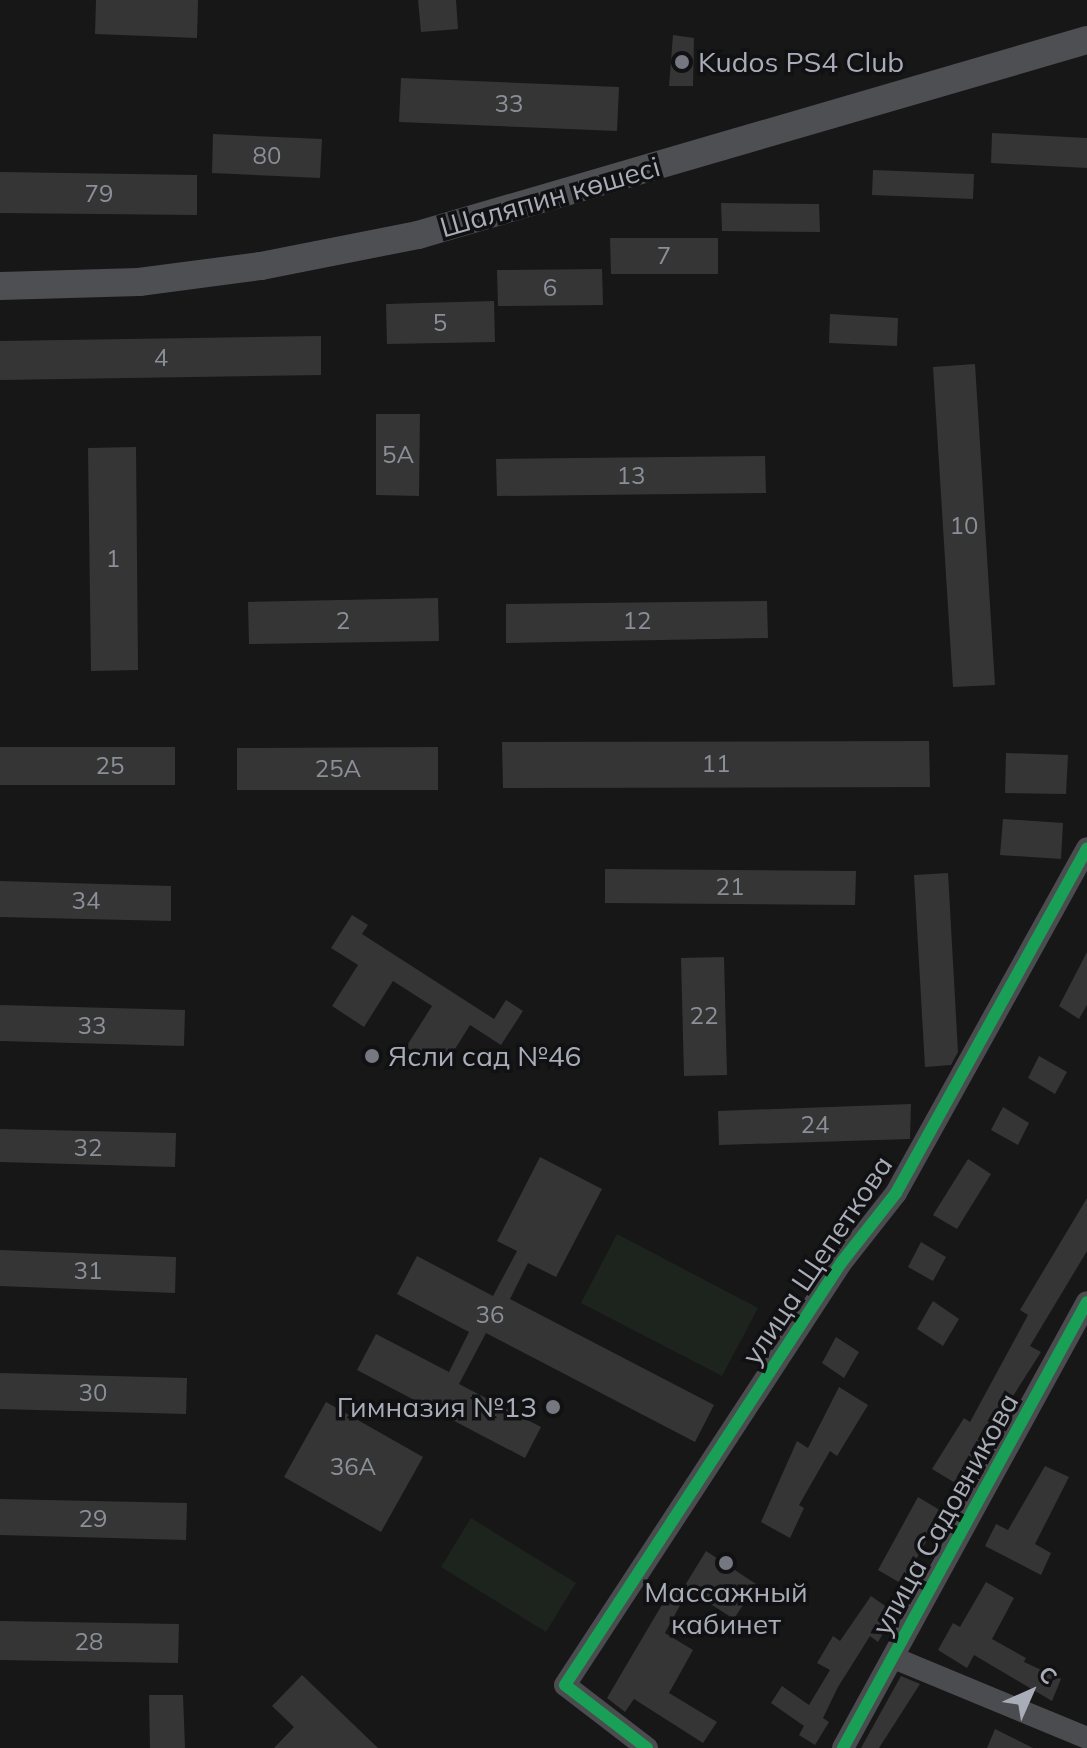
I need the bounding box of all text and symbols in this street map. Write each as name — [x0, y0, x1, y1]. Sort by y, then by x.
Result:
place label: Kudos PS4 Club — [698, 45, 904, 79]
marker: Kudos PS4 Club — [673, 53, 691, 71]
house number: 33 — [495, 90, 523, 118]
house number: 80 — [253, 142, 281, 170]
street label: Шаляпин көшесі — [436, 150, 664, 244]
house number: 79 — [85, 180, 113, 208]
house number: 7 — [657, 242, 671, 270]
house number: 6 — [543, 274, 557, 302]
house number: 5 — [433, 309, 447, 337]
house number: 4 — [154, 344, 168, 372]
house number: 5А — [382, 441, 414, 469]
house number: 13 — [617, 462, 645, 490]
house number: 10 — [950, 512, 978, 540]
house number: 1 — [106, 545, 120, 573]
house number: 2 — [336, 607, 350, 635]
house number: 12 — [623, 607, 651, 635]
house number: 11 — [702, 750, 730, 778]
house number: 25 — [96, 752, 124, 780]
house number: 25А — [315, 755, 361, 783]
house number: 21 — [716, 873, 744, 901]
house number: 34 — [72, 887, 100, 915]
house number: 22 — [690, 1002, 718, 1030]
house number: 33 — [78, 1012, 106, 1040]
place label: Ясли сад №46 — [388, 1039, 581, 1073]
marker: Ясли сад №46 — [363, 1047, 381, 1065]
house number: 24 — [801, 1111, 829, 1139]
house number: 32 — [74, 1134, 102, 1162]
street label: улица Щепеткова — [735, 1149, 899, 1371]
house number: 31 — [74, 1257, 102, 1285]
house number: 36 — [476, 1301, 504, 1329]
house number: 30 — [79, 1379, 107, 1407]
street label: улица Садовникова — [865, 1387, 1025, 1641]
place label: Гимназия №13 — [337, 1390, 537, 1424]
marker: Гимназия №13 — [544, 1398, 562, 1416]
house number: 36А — [330, 1453, 376, 1481]
house number: 29 — [79, 1505, 107, 1533]
marker: Массажный кабинет — [717, 1554, 735, 1572]
place label: Массажный кабинет — [644, 1575, 808, 1641]
house number: 28 — [75, 1628, 103, 1656]
north arrow — [991, 1652, 1071, 1732]
text: С — [1033, 1660, 1063, 1690]

